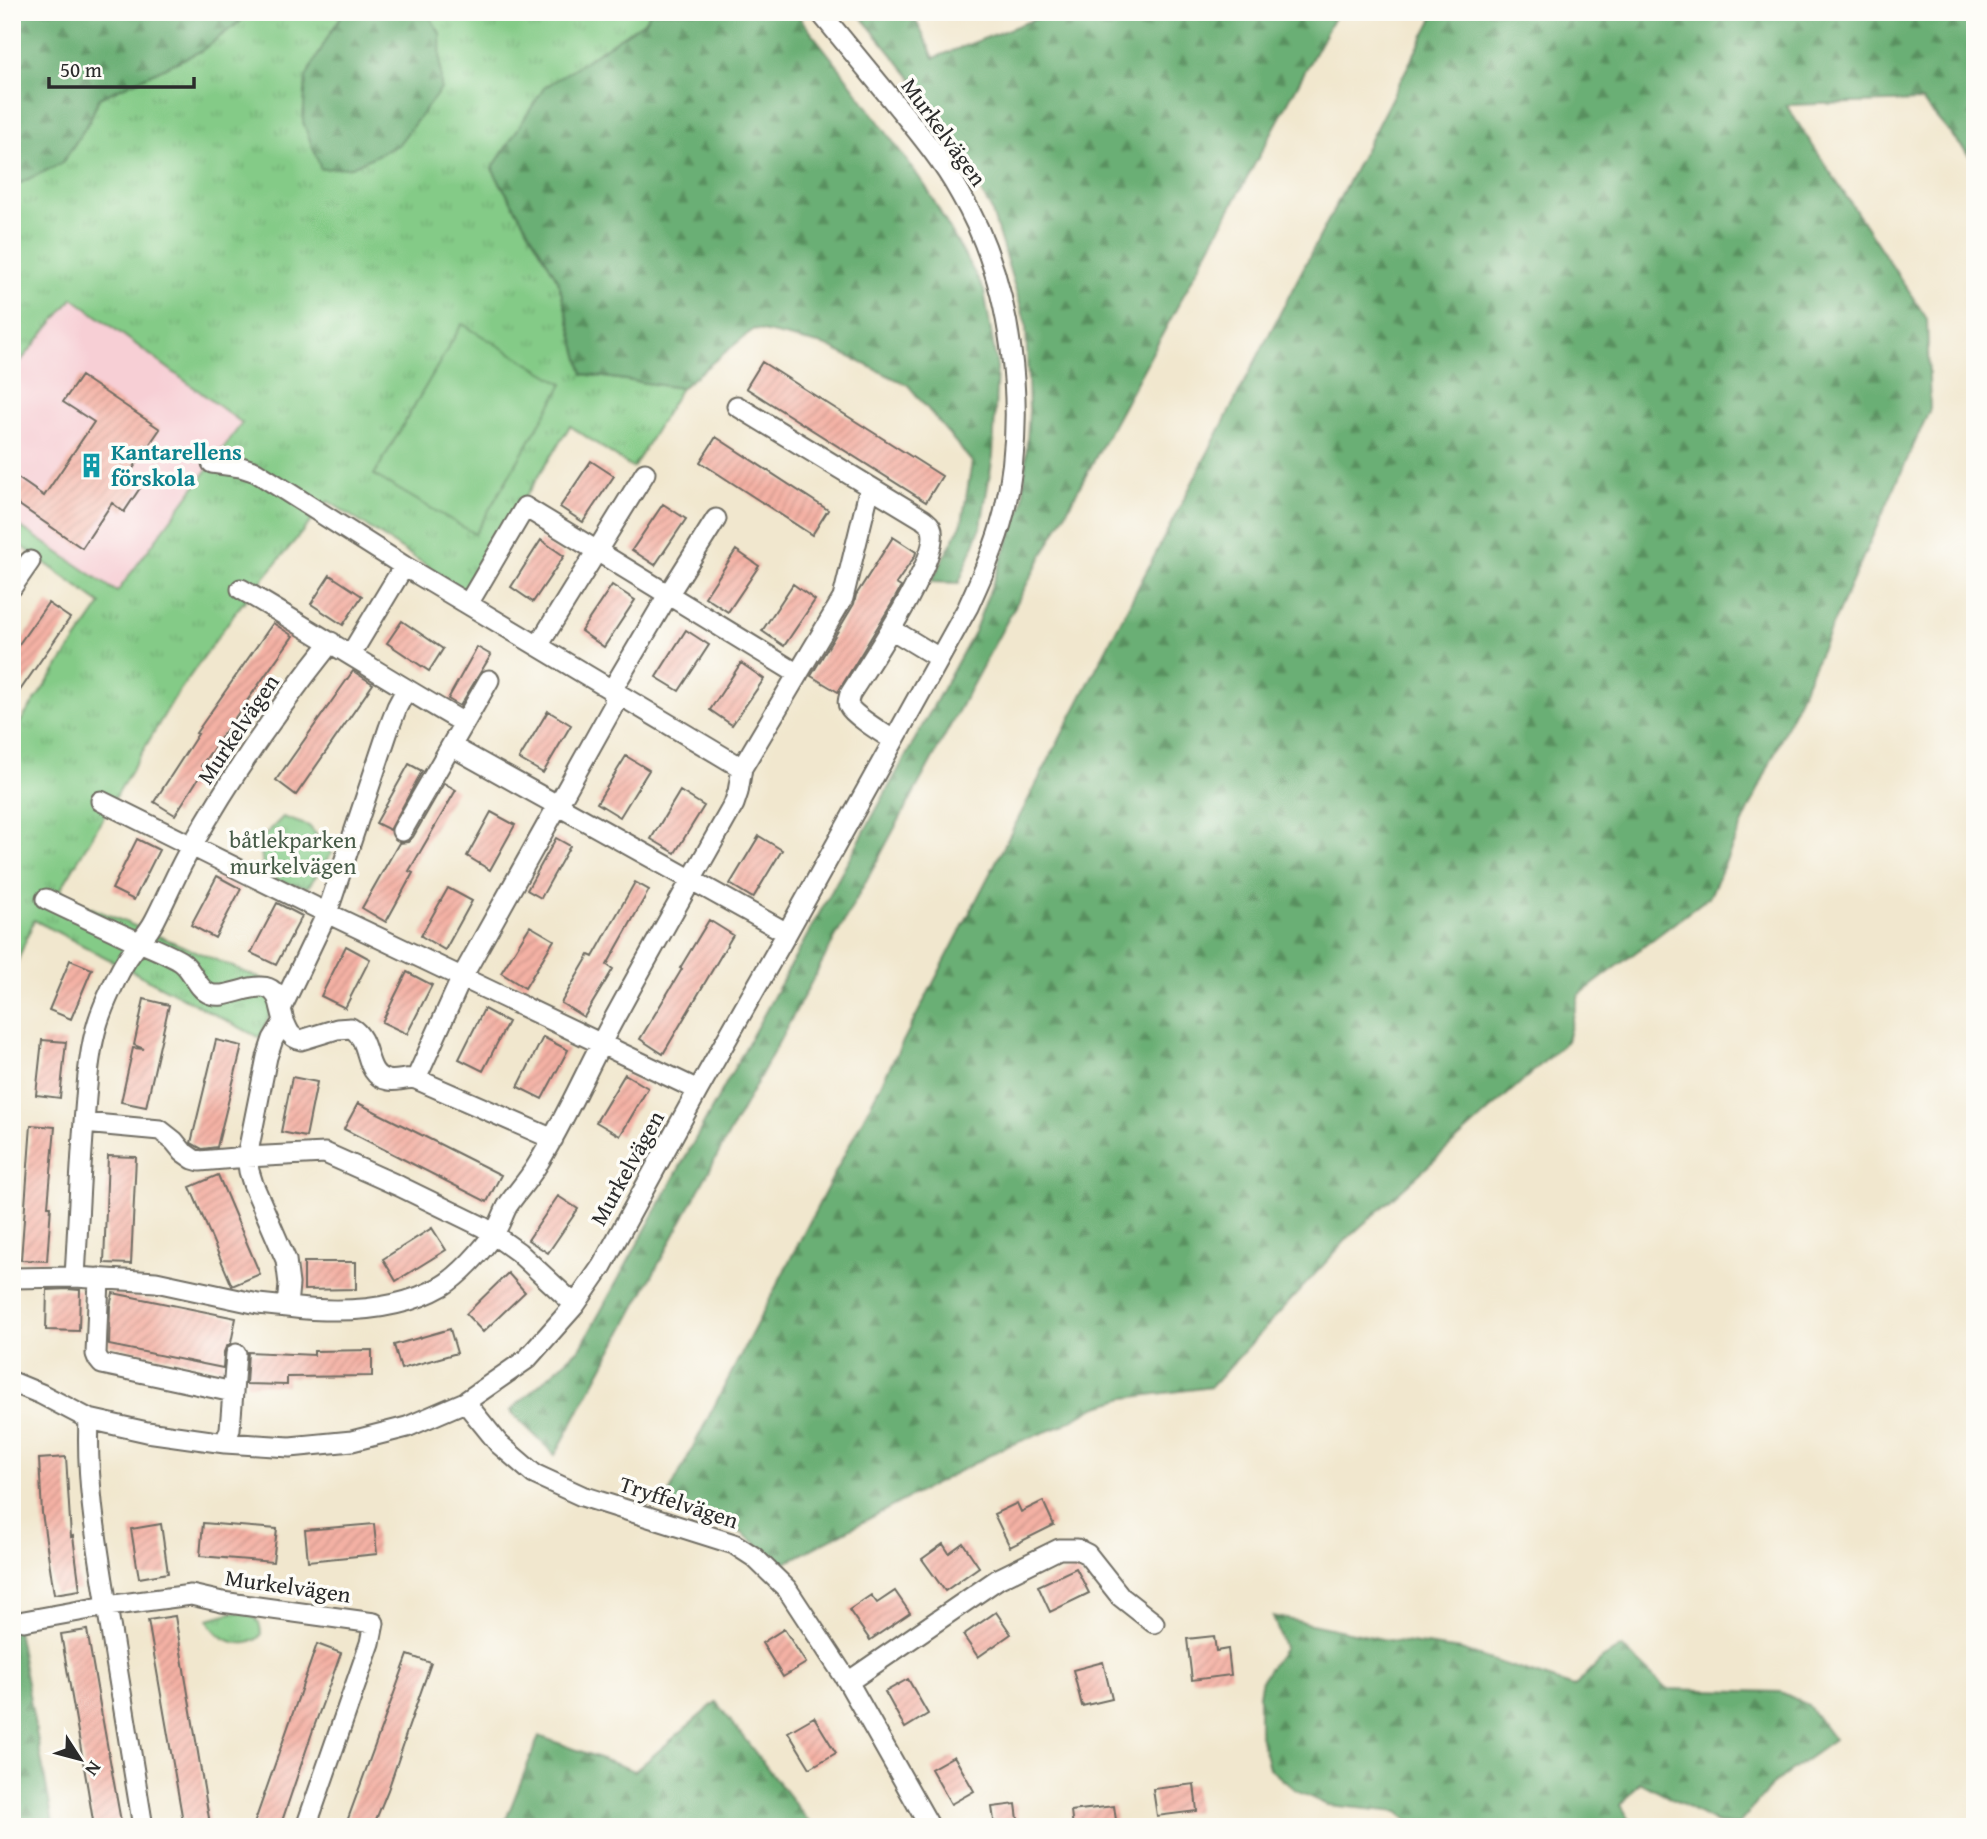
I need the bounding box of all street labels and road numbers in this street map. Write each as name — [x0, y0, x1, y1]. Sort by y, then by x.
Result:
street label: Murkelvägen — [894, 71, 995, 193]
street label: Murkelvägen — [188, 667, 287, 790]
street label: Murkelvägen — [581, 1104, 672, 1231]
street label: Tryffelvägen — [615, 1467, 743, 1536]
street label: Murkelvägen — [223, 1560, 353, 1611]

